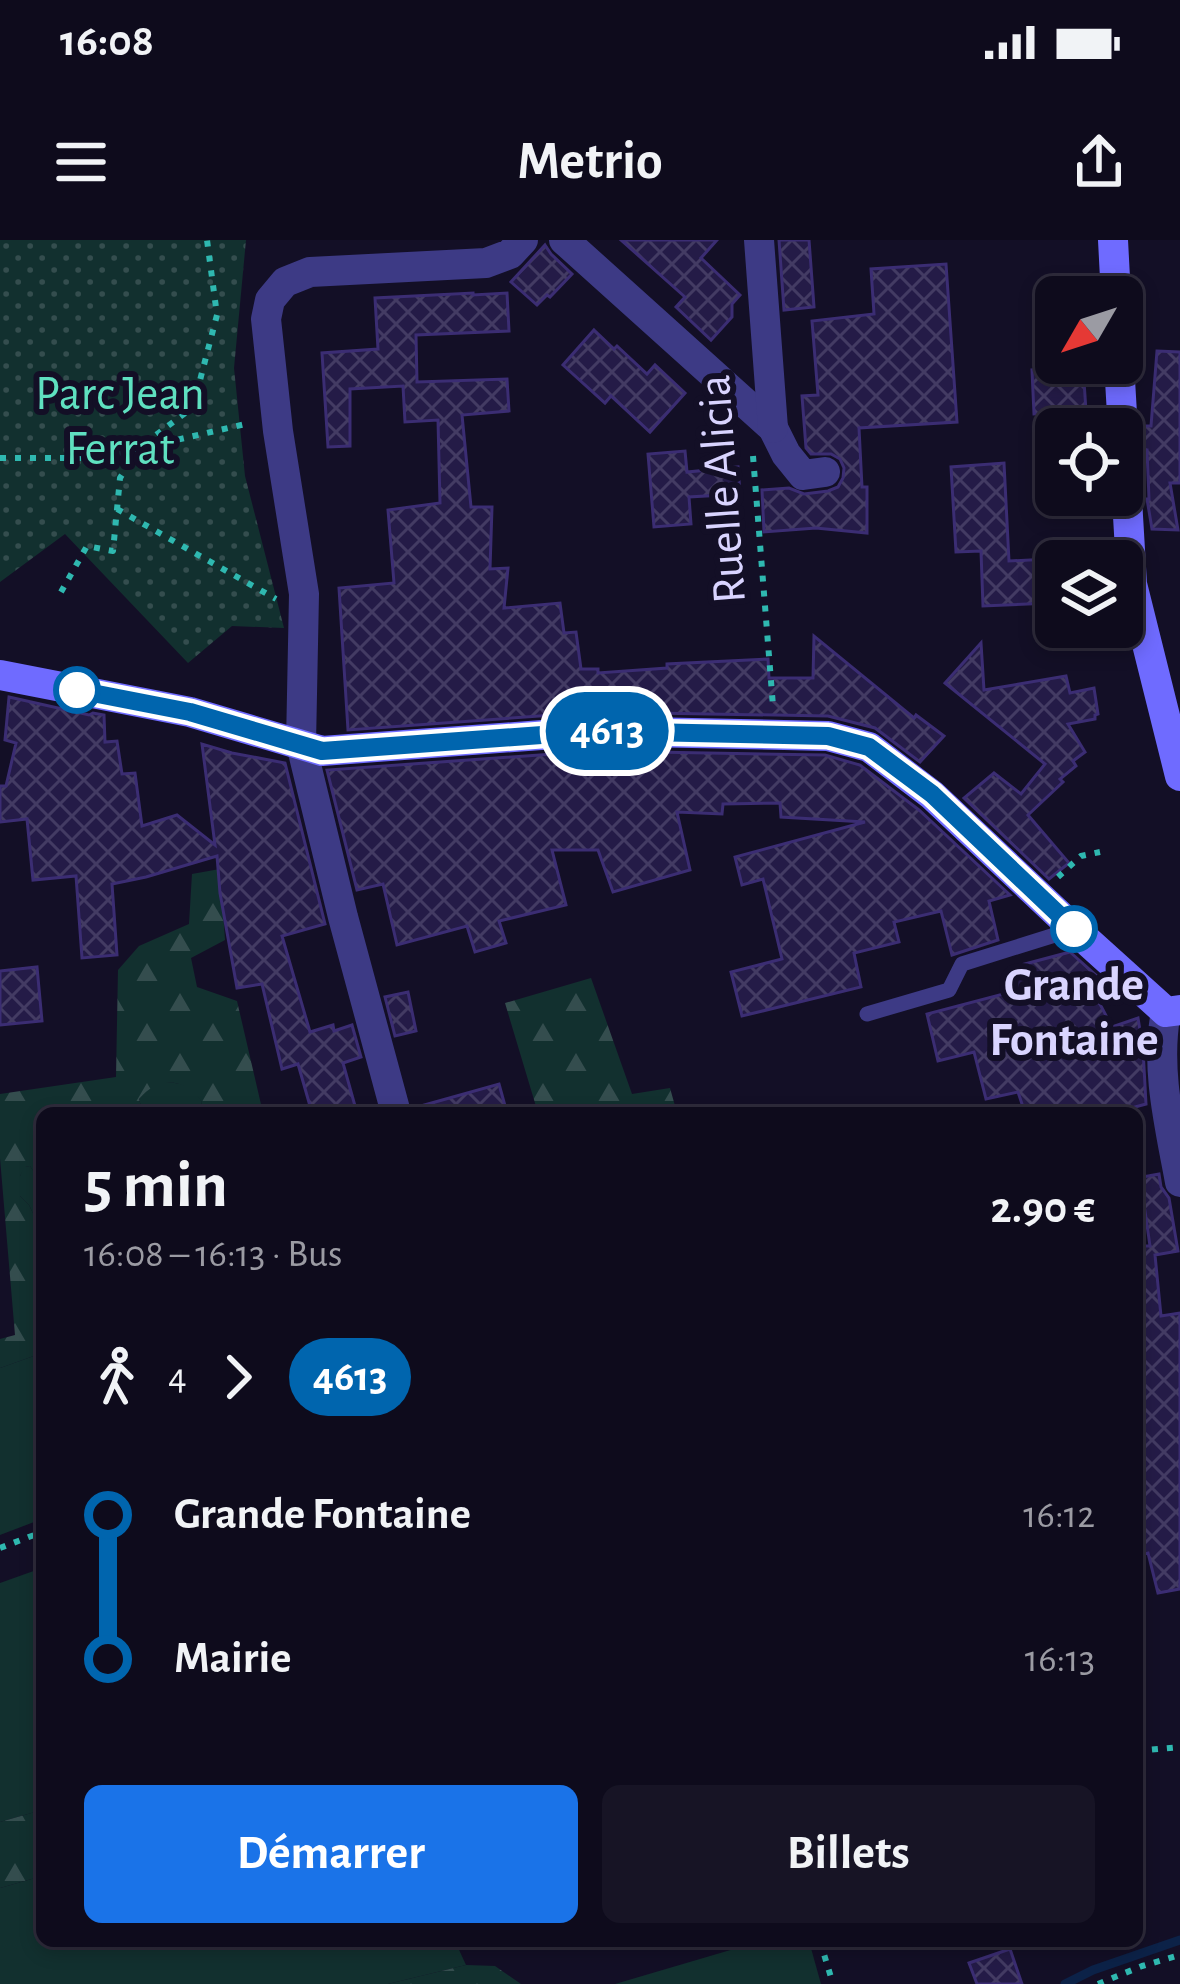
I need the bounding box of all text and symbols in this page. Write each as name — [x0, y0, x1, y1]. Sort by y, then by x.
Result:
text: 16:08 — [60, 19, 154, 64]
icon: menu — [48, 129, 114, 195]
icon: share — [1066, 129, 1132, 195]
text: Metrio — [517, 135, 663, 189]
north arrow — [1035, 276, 1143, 384]
map controls — [1035, 276, 1143, 648]
park label: Parc Jean Ferrat — [35, 371, 205, 474]
street label: Ruelle Alicia — [691, 373, 755, 605]
button: locate — [1035, 408, 1143, 516]
button: layers — [1035, 540, 1143, 648]
unlabelled marker — [55, 668, 99, 712]
line badge: 4613 — [523, 692, 691, 770]
text: 4613 — [570, 710, 644, 752]
marker: Grande Fontaine — [1052, 907, 1096, 951]
place label: Grande Fontaine — [989, 962, 1159, 1065]
text: 5 min — [84, 1153, 228, 1219]
text: 2.90 € — [991, 1186, 1095, 1231]
text: 16:08 – 16:13 · Bus — [84, 1235, 342, 1274]
icon: walk — [84, 1344, 150, 1410]
icon: forward — [205, 1344, 271, 1410]
text: 4613 — [313, 1356, 387, 1398]
text: 4 — [168, 1358, 187, 1397]
text: Grande Fontaine — [174, 1492, 471, 1537]
text: 16:12 — [1023, 1496, 1095, 1535]
text: Mairie — [174, 1636, 291, 1681]
text: 16:13 — [1025, 1640, 1095, 1679]
button: Démarrer — [84, 1785, 578, 1923]
button: Billets — [602, 1785, 1095, 1923]

